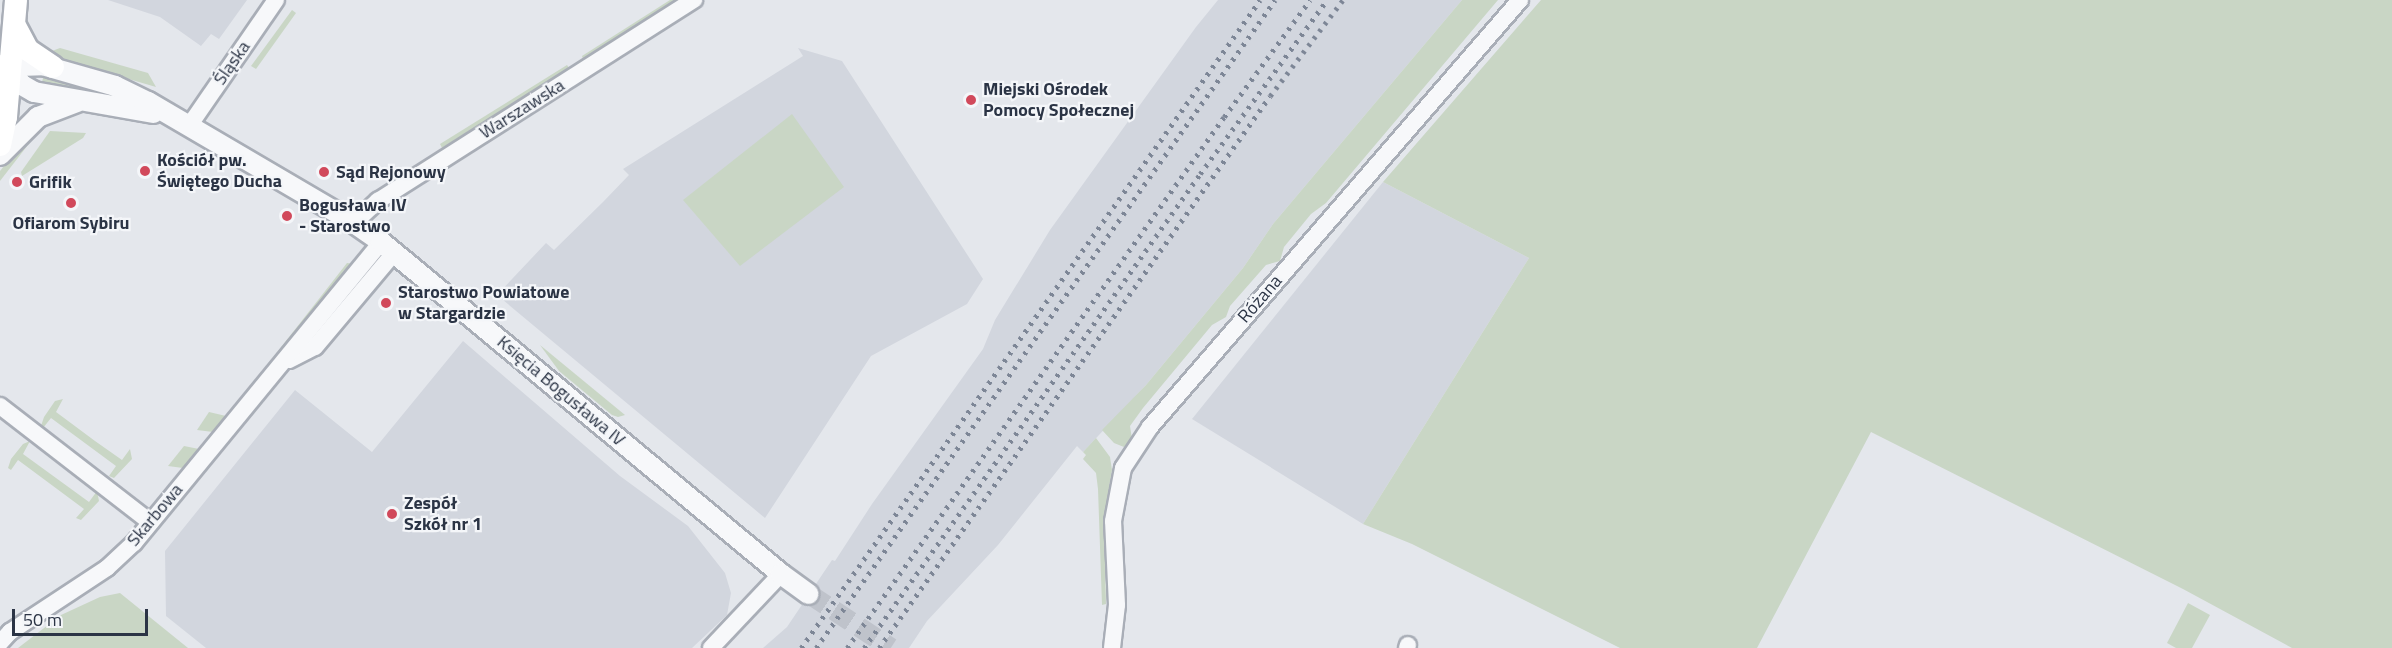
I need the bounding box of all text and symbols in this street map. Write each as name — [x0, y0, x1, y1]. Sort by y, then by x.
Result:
street label: Śląska — [209, 37, 255, 89]
street label: Warszawska — [476, 74, 568, 144]
place label: Miejski Ośrodek Pomocy Społecznej — [983, 79, 1134, 122]
marker: Miejski Ośrodek Pomocy Społecznej — [964, 93, 978, 107]
place label: Kościół pw. Świętego Ducha — [157, 150, 282, 192]
place label: Sąd Rejonowy — [336, 161, 446, 183]
marker: Kościół pw. Świętego Ducha — [138, 164, 152, 178]
marker: Sąd Rejonowy — [317, 165, 331, 179]
place label: Grifik — [29, 171, 72, 193]
marker: Grifik — [10, 175, 24, 189]
place label: Bogusława IV - Starostwo — [299, 195, 407, 238]
marker: Ofiarom Sybiru — [64, 196, 78, 210]
marker: Bogusława IV - Starostwo — [280, 209, 294, 223]
place label: Ofiarom Sybiru — [12, 212, 130, 234]
street label: Różana — [1233, 271, 1287, 327]
place label: Starostwo Powiatowe w Stargardzie — [398, 282, 569, 324]
marker: Starostwo Powiatowe w Stargardzie — [379, 296, 393, 310]
street label: Księcia Bogusława IV — [493, 331, 629, 451]
street label: Skarbowa — [123, 479, 187, 551]
place label: Zespół Szkół nr 1 — [404, 493, 482, 536]
marker: Zespół Szkół nr 1 — [385, 507, 399, 521]
scale bar — [15, 597, 152, 635]
text: 50 m — [23, 606, 62, 633]

